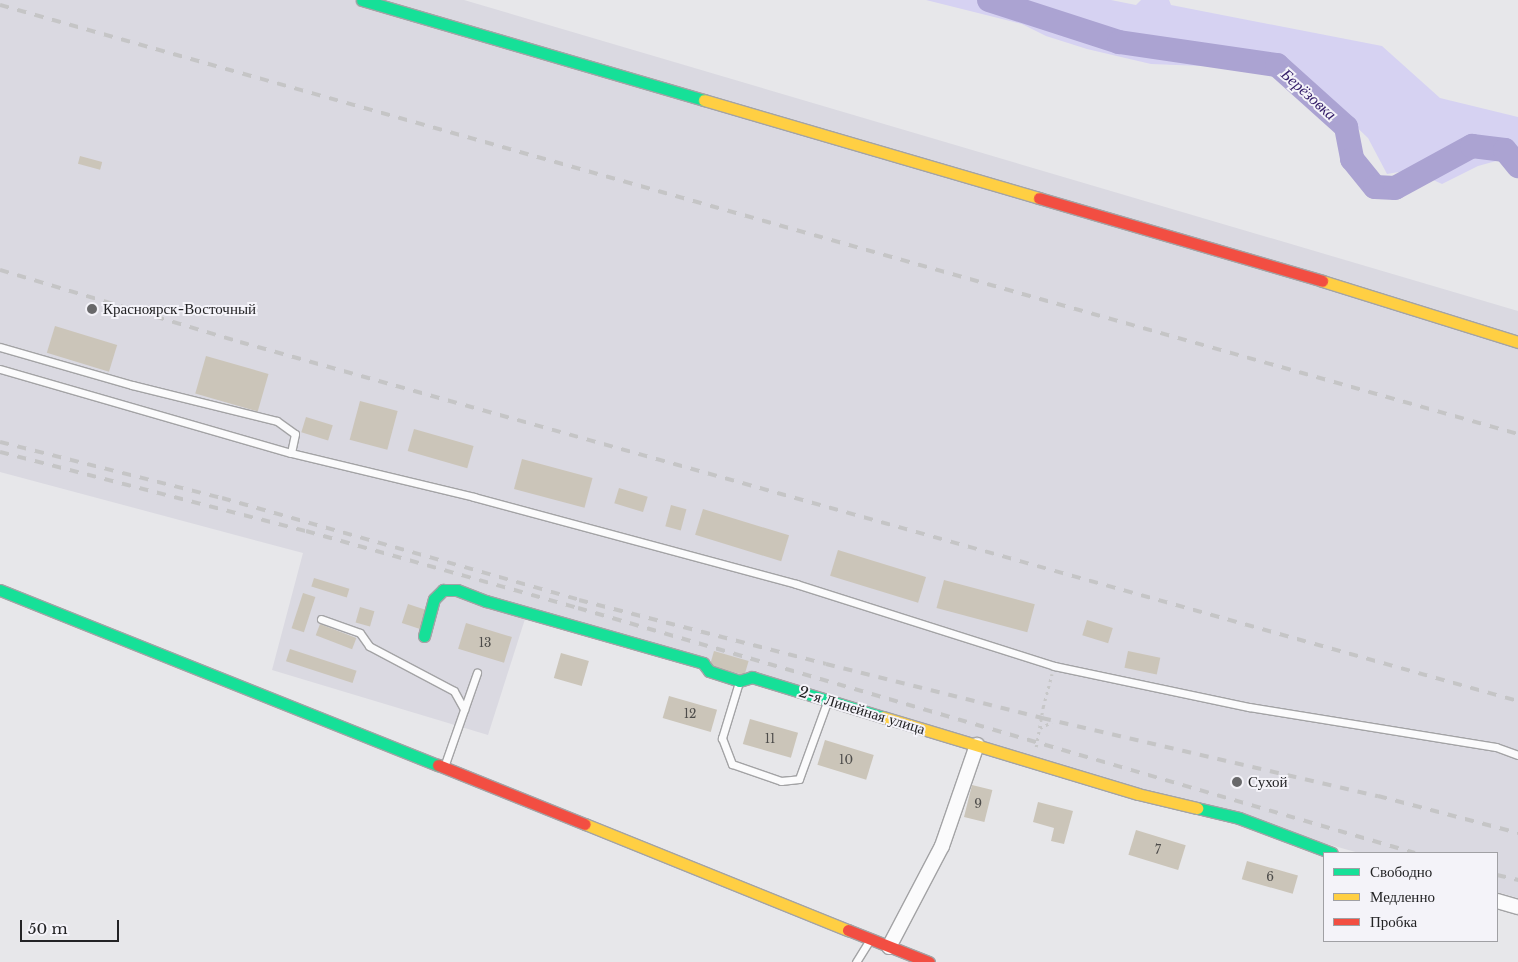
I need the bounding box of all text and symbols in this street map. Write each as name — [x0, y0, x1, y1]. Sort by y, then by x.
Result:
water label: Берёзовка — [1277, 64, 1341, 124]
place label: Красноярск-Восточный — [103, 300, 256, 318]
marker: Красноярск-Восточный — [85, 302, 99, 316]
house number: 13 — [479, 636, 491, 650]
street label: 2-я Линейная улица — [797, 682, 927, 738]
house number: 12 — [684, 707, 696, 721]
house number: 11 — [765, 732, 775, 746]
house number: 10 — [839, 753, 853, 767]
place label: Сухой — [1248, 773, 1288, 791]
marker: Сухой — [1230, 775, 1244, 789]
house number: 9 — [974, 797, 982, 811]
house number: 7 — [1155, 843, 1161, 857]
legend — [1323, 852, 1498, 942]
text: Свободно — [1370, 862, 1432, 881]
house number: 6 — [1266, 870, 1274, 884]
text: Медленно — [1370, 887, 1435, 906]
scale bar — [22, 910, 121, 942]
text: Пробка — [1370, 912, 1417, 931]
text: 50 m — [28, 919, 68, 938]

